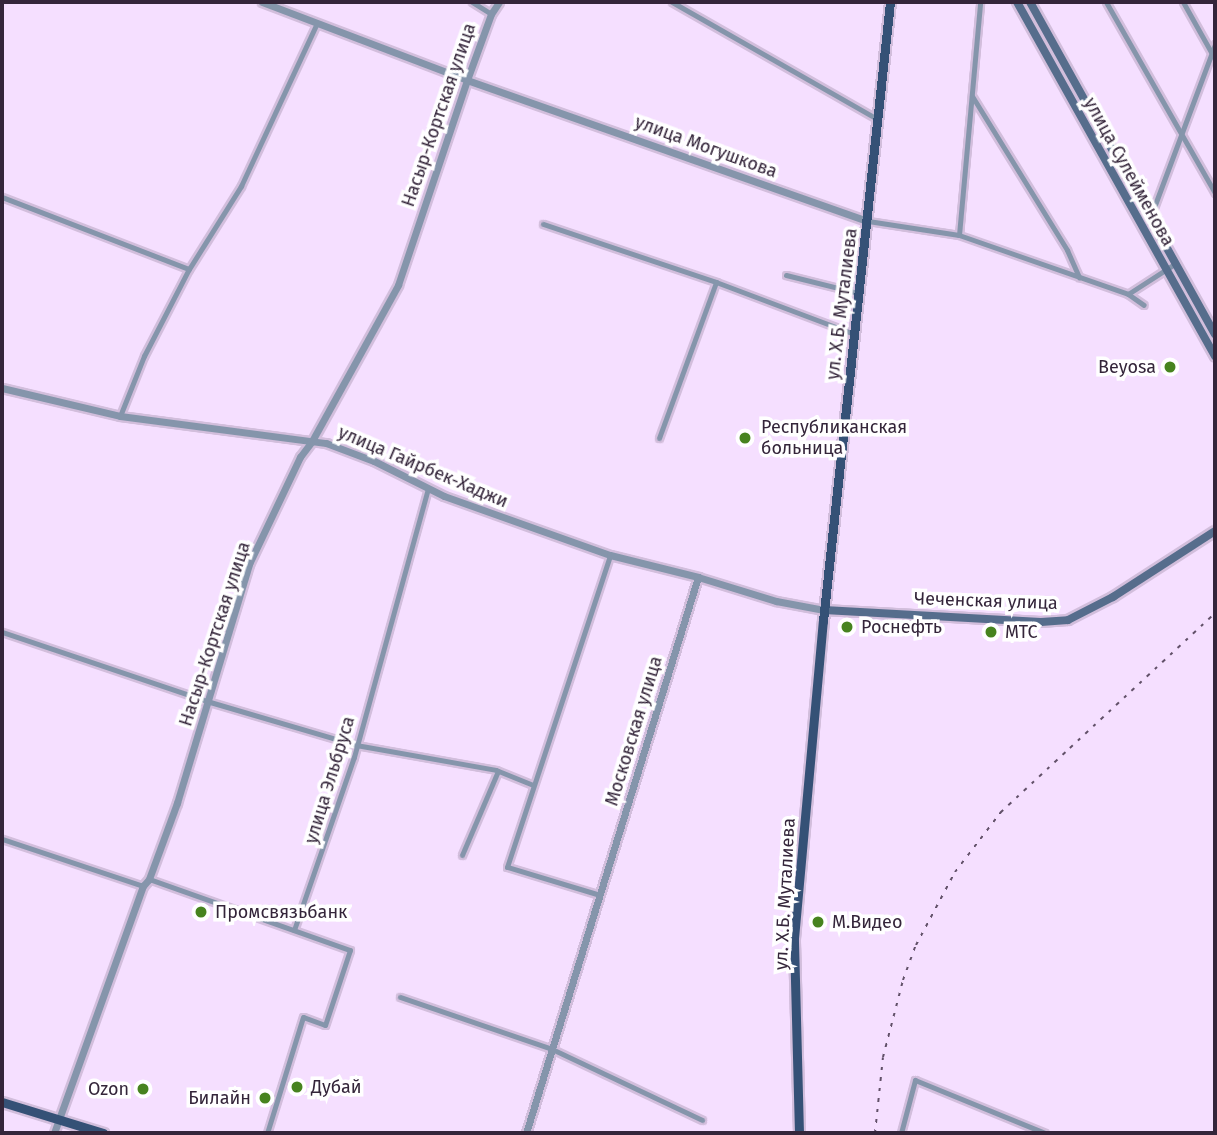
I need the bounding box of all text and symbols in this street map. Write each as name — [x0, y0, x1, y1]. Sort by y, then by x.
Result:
street label: Насыр-Кортская улица — [397, 20, 481, 210]
street label: улица Сулейменова — [1079, 94, 1179, 250]
street label: улица Могушкова — [632, 111, 780, 183]
street label: ул. Х.Б. Муталиева — [822, 227, 862, 381]
place label: Beyosa — [1098, 356, 1156, 378]
marker: Beyosa — [1162, 359, 1178, 375]
place label: Республиканская больница — [761, 417, 907, 460]
street label: улица Гайрбек-Хаджи — [335, 421, 511, 513]
marker: Республиканская больница — [735, 428, 755, 448]
street label: Насыр-Кортская улица — [175, 539, 255, 729]
street label: Чеченская улица — [914, 588, 1058, 614]
place label: Роснефть — [861, 616, 942, 638]
marker: Роснефть — [839, 619, 855, 635]
place label: МТС — [1005, 621, 1038, 643]
marker: МТС — [983, 624, 999, 640]
street label: Московская улица — [601, 654, 667, 808]
street label: улица Эльбруса — [300, 714, 360, 846]
street label: ул. Х.Б. Муталиева — [770, 817, 800, 971]
place label: Промсвязьбанк — [215, 901, 347, 923]
marker: Промсвязьбанк — [193, 904, 209, 920]
place label: М.Видео — [832, 911, 902, 933]
marker: М.Видео — [810, 914, 826, 930]
place label: Дубай — [311, 1076, 362, 1098]
place label: Ozon — [88, 1078, 129, 1100]
marker: Дубай — [289, 1079, 305, 1095]
marker: Ozon — [135, 1081, 151, 1097]
place label: Билайн — [188, 1087, 251, 1109]
marker: Билайн — [257, 1090, 273, 1106]

